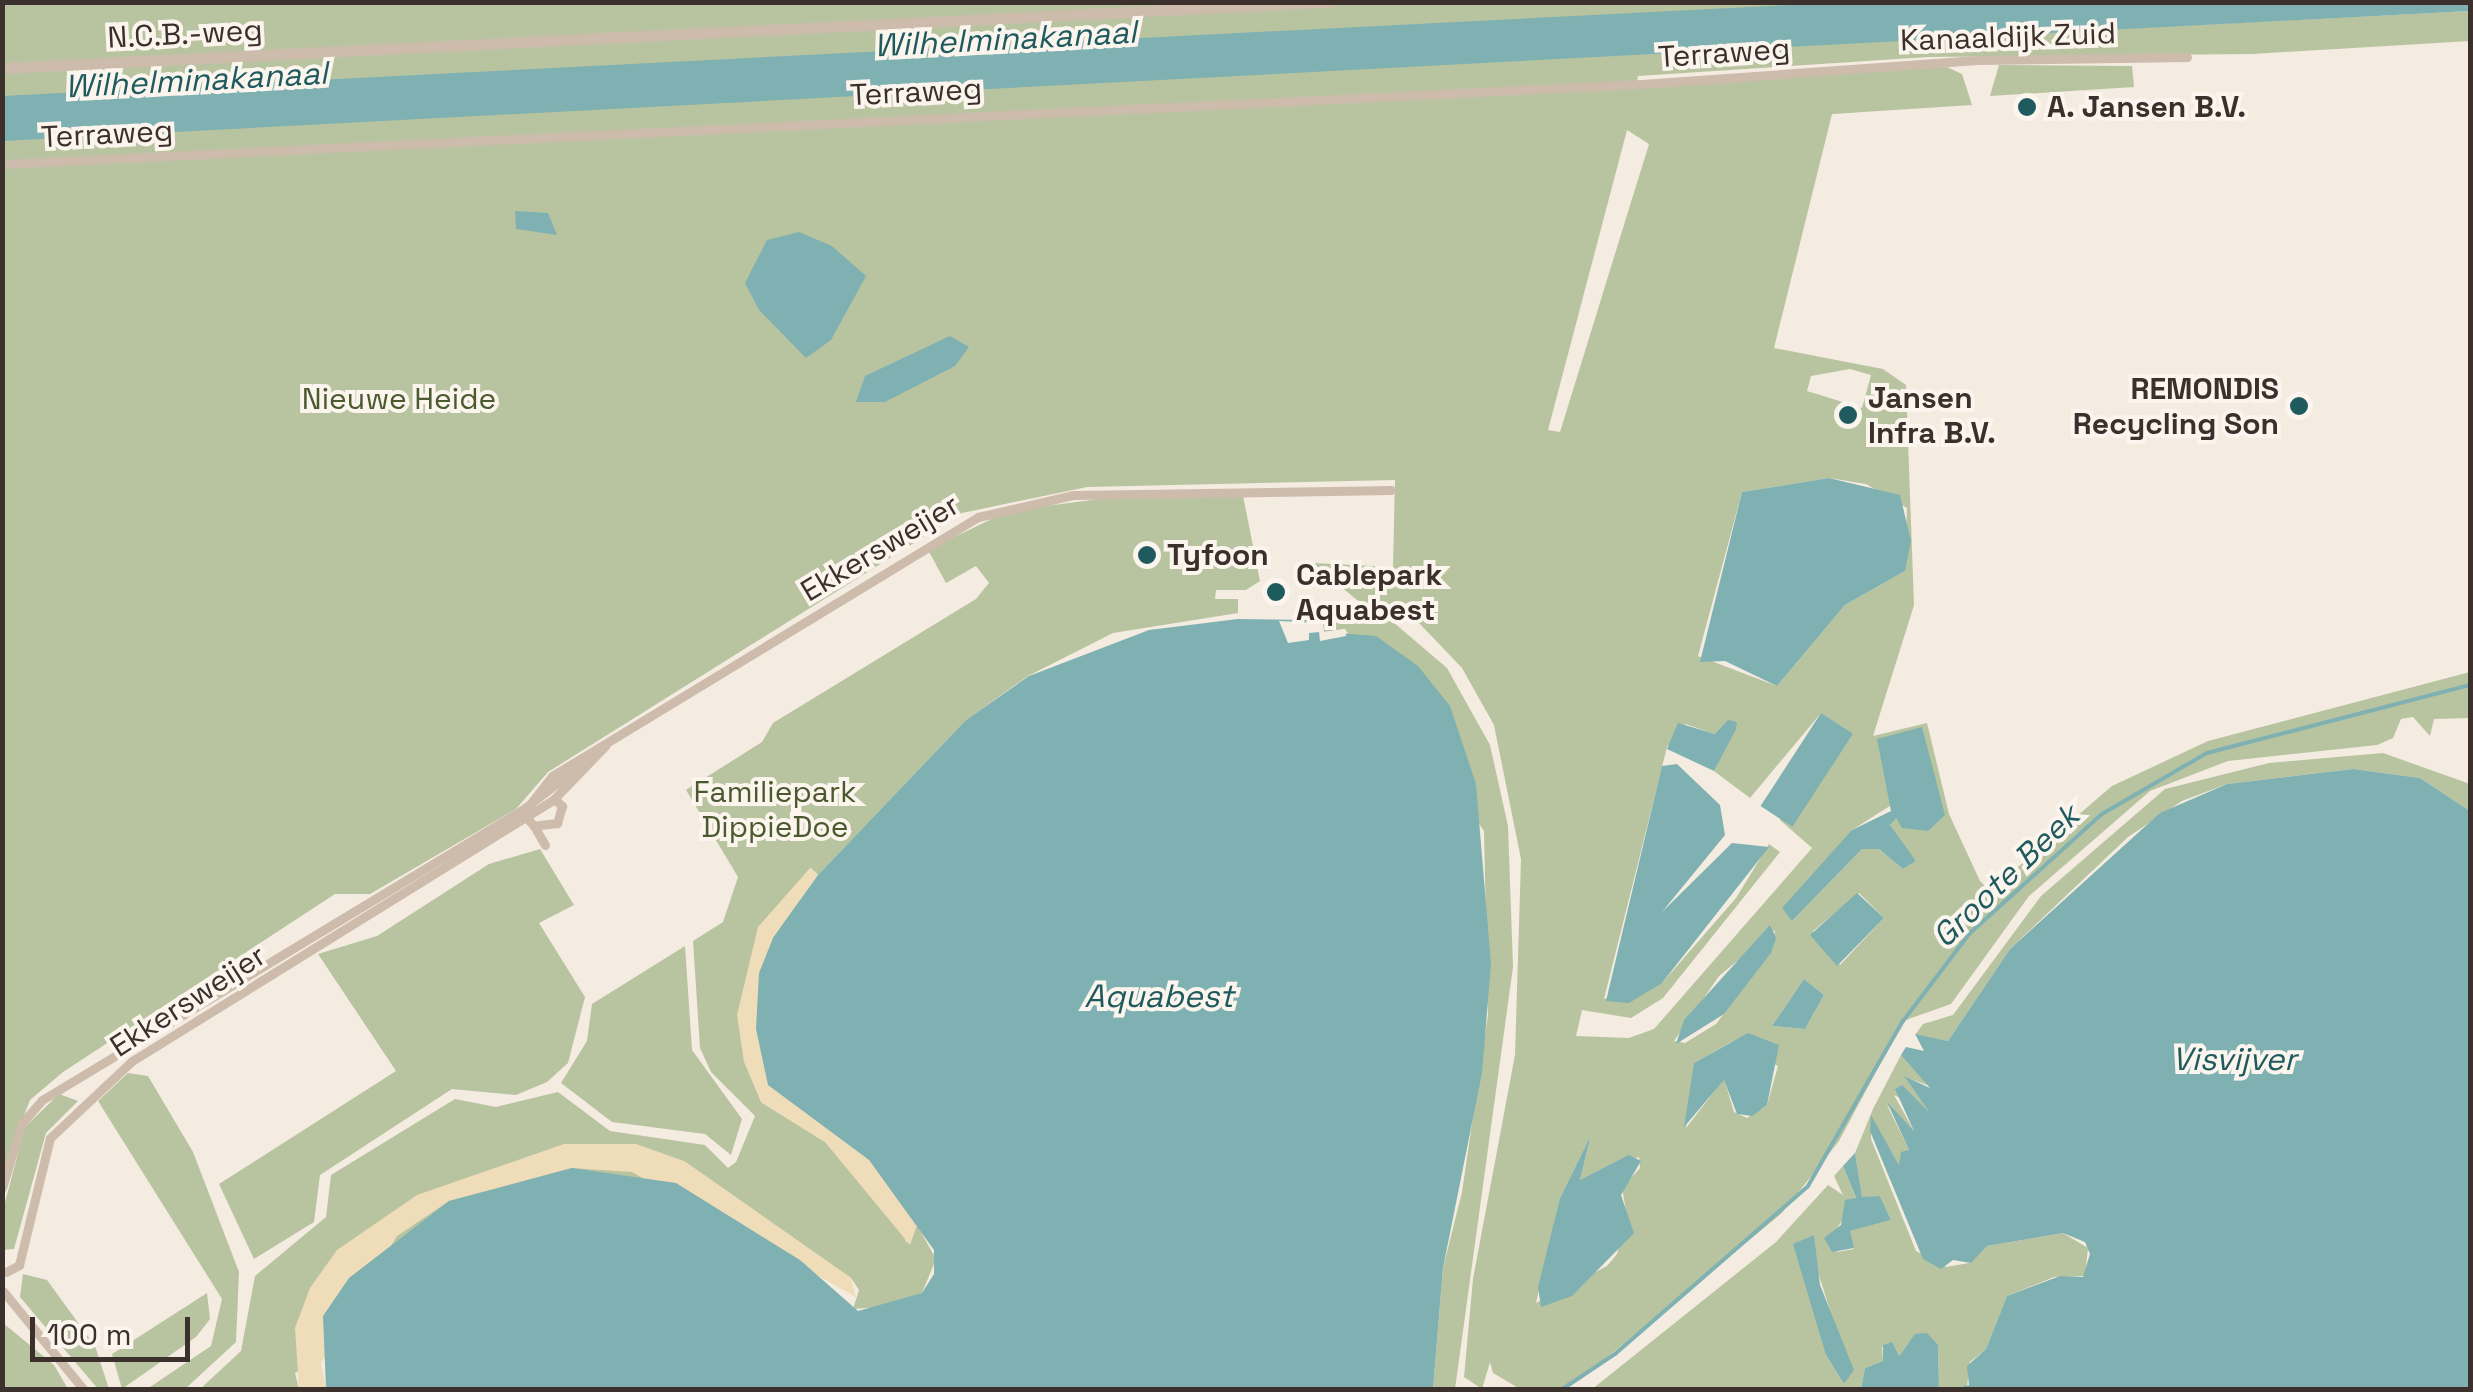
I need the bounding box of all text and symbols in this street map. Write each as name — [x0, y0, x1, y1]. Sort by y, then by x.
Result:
street label: N.C.B.-weg — [107, 12, 263, 56]
water label: Wilhelminakanaal — [873, 13, 1137, 65]
street label: Kanaaldijk Zuid — [1899, 15, 2117, 59]
street label: Terraweg — [1657, 30, 1791, 76]
water label: Wilhelminakanaal — [64, 54, 328, 106]
street label: Terraweg — [849, 71, 983, 113]
place label: A. Jansen B.V. — [2047, 89, 2247, 125]
marker: A. Jansen B.V. — [2016, 96, 2038, 118]
street label: Terraweg — [40, 113, 174, 155]
place label: REMONDIS Recycling Son — [2073, 371, 2279, 442]
place label: Jansen Infra B.V. — [1868, 380, 1996, 450]
park label: Nieuwe Heide — [302, 381, 496, 417]
marker: REMONDIS Recycling Son — [2288, 395, 2310, 417]
marker: Jansen Infra B.V. — [1837, 404, 1859, 426]
street label: Ekkersweijer — [794, 487, 966, 609]
place label: Tyfoon — [1167, 537, 1269, 573]
marker: Tyfoon — [1136, 544, 1158, 566]
place label: Cablepark Aquabest — [1296, 557, 1442, 628]
marker: Cablepark Aquabest — [1265, 581, 1287, 603]
park label: Familiepark DippieDoe — [694, 774, 856, 844]
water label: Groote Beek — [1925, 797, 2087, 955]
street label: Ekkersweijer — [104, 937, 272, 1065]
water label: Aquabest — [1084, 977, 1234, 1015]
water label: Visvijver — [2172, 1040, 2296, 1078]
scale bar — [35, 1297, 195, 1359]
text: 100 m — [47, 1315, 132, 1354]

